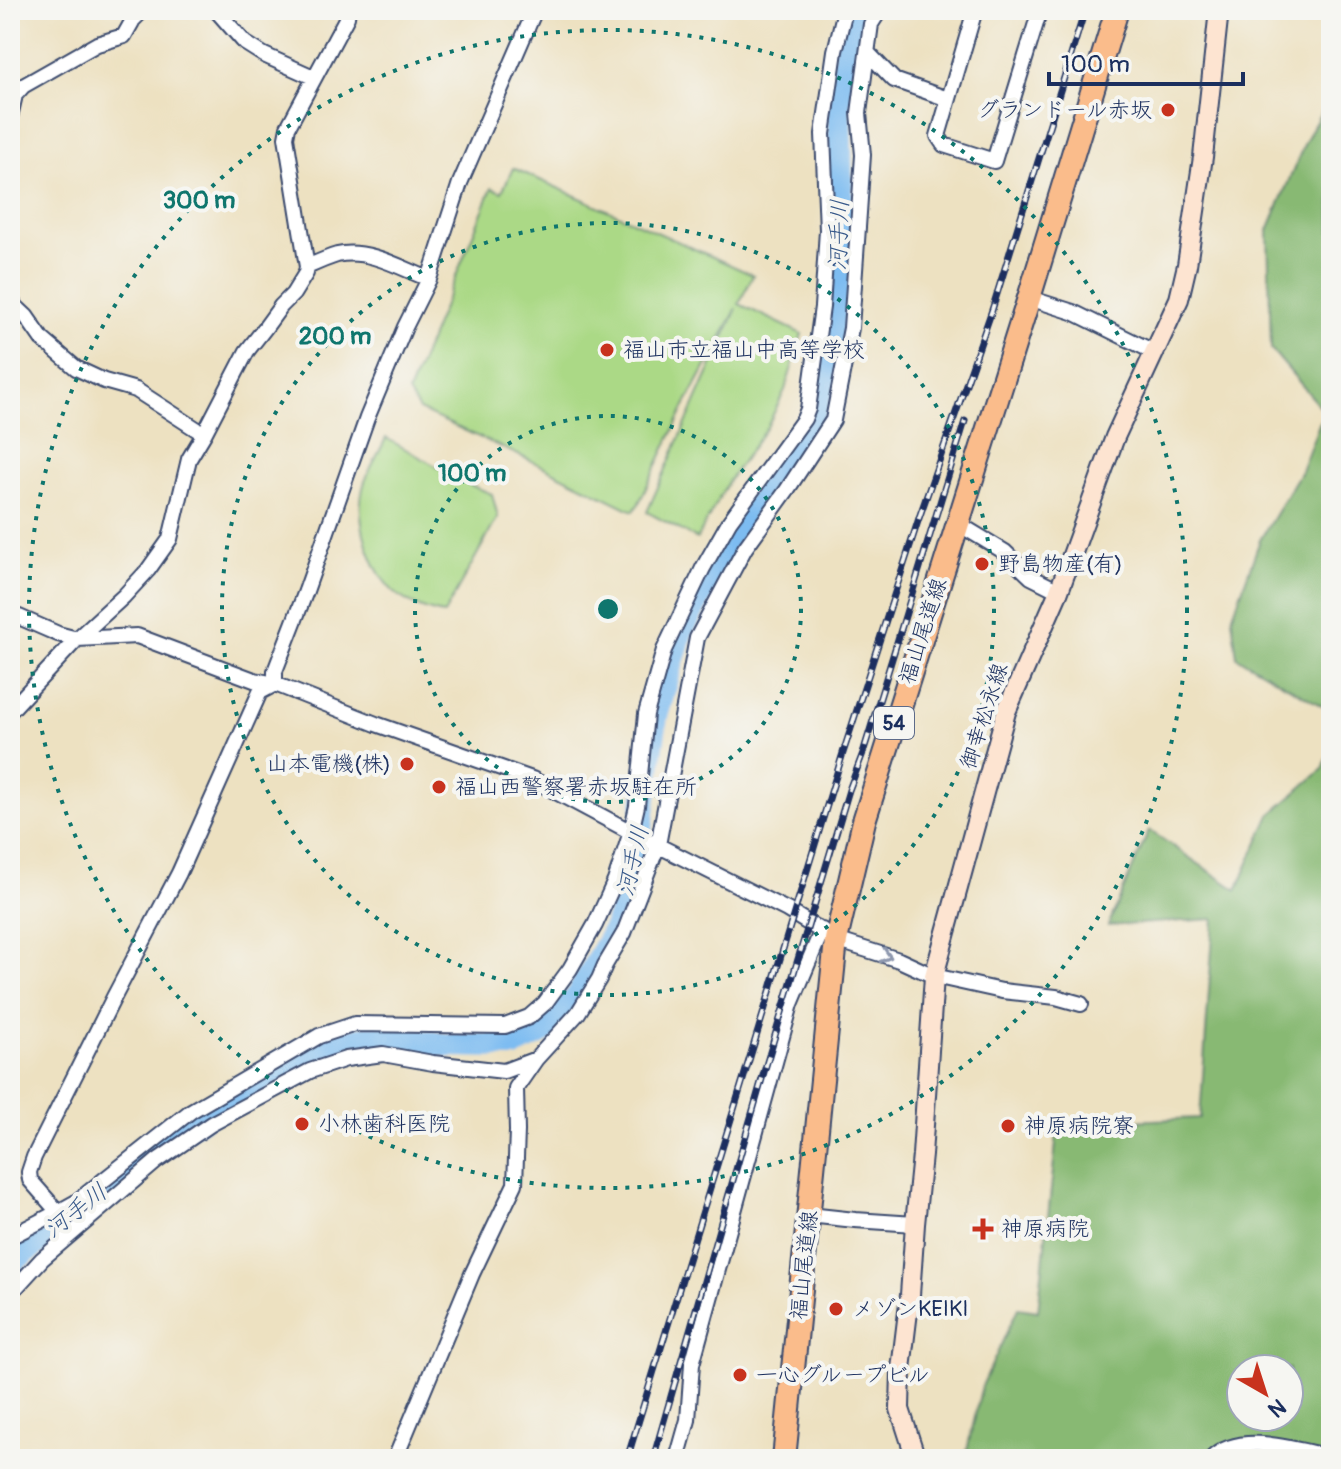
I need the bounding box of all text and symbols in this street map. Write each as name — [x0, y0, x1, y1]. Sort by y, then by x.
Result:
scale bar — [1049, 36, 1243, 86]
text: 100 m — [1061, 50, 1130, 79]
place label: グランドール赤坂 — [977, 96, 1152, 124]
marker: グランドール赤坂 — [1159, 101, 1177, 119]
text: 300 m — [163, 186, 235, 215]
water label: 河手川 — [823, 199, 855, 271]
text: 200 m — [299, 322, 371, 351]
place label: 福山市立福山中高等学校 — [623, 336, 865, 364]
marker: 福山市立福山中高等学校 — [598, 341, 616, 359]
text: 100 m — [438, 459, 506, 488]
place label: 野島物産(有) — [998, 550, 1123, 578]
marker: 野島物産(有) — [973, 555, 991, 573]
street label: 福山尾道線 — [893, 574, 953, 688]
centre of rings — [594, 595, 622, 623]
street label: 御幸松永線 — [954, 659, 1014, 773]
road number: 54 — [874, 707, 914, 739]
place label: 山本電機(株) — [266, 750, 391, 778]
marker: 山本電機(株) — [398, 755, 416, 773]
place label: 福山西警察署赤坂駐在所 — [455, 773, 697, 801]
marker: 福山西警察署赤坂駐在所 — [430, 778, 448, 796]
water label: 河手川 — [611, 823, 655, 899]
one-way arrow — [878, 947, 892, 963]
place label: 小林歯科医院 — [318, 1110, 450, 1138]
place label: 神原病院寮 — [1024, 1112, 1134, 1140]
marker: 小林歯科医院 — [293, 1115, 311, 1133]
marker: 神原病院寮 — [999, 1117, 1017, 1135]
water label: 河手川 — [39, 1177, 113, 1245]
street label: 福山尾道線 — [784, 1209, 824, 1321]
place label: 神原病院 — [1001, 1215, 1089, 1243]
marker: 神原病院 — [972, 1218, 994, 1240]
place label: メゾンKEIKI — [852, 1295, 968, 1323]
marker: メゾンKEIKI — [827, 1300, 845, 1318]
north arrow — [1225, 1353, 1305, 1433]
place label: 一心グループビル — [756, 1361, 930, 1389]
marker: 一心グループビル — [731, 1366, 749, 1384]
text: N — [1262, 1392, 1292, 1423]

